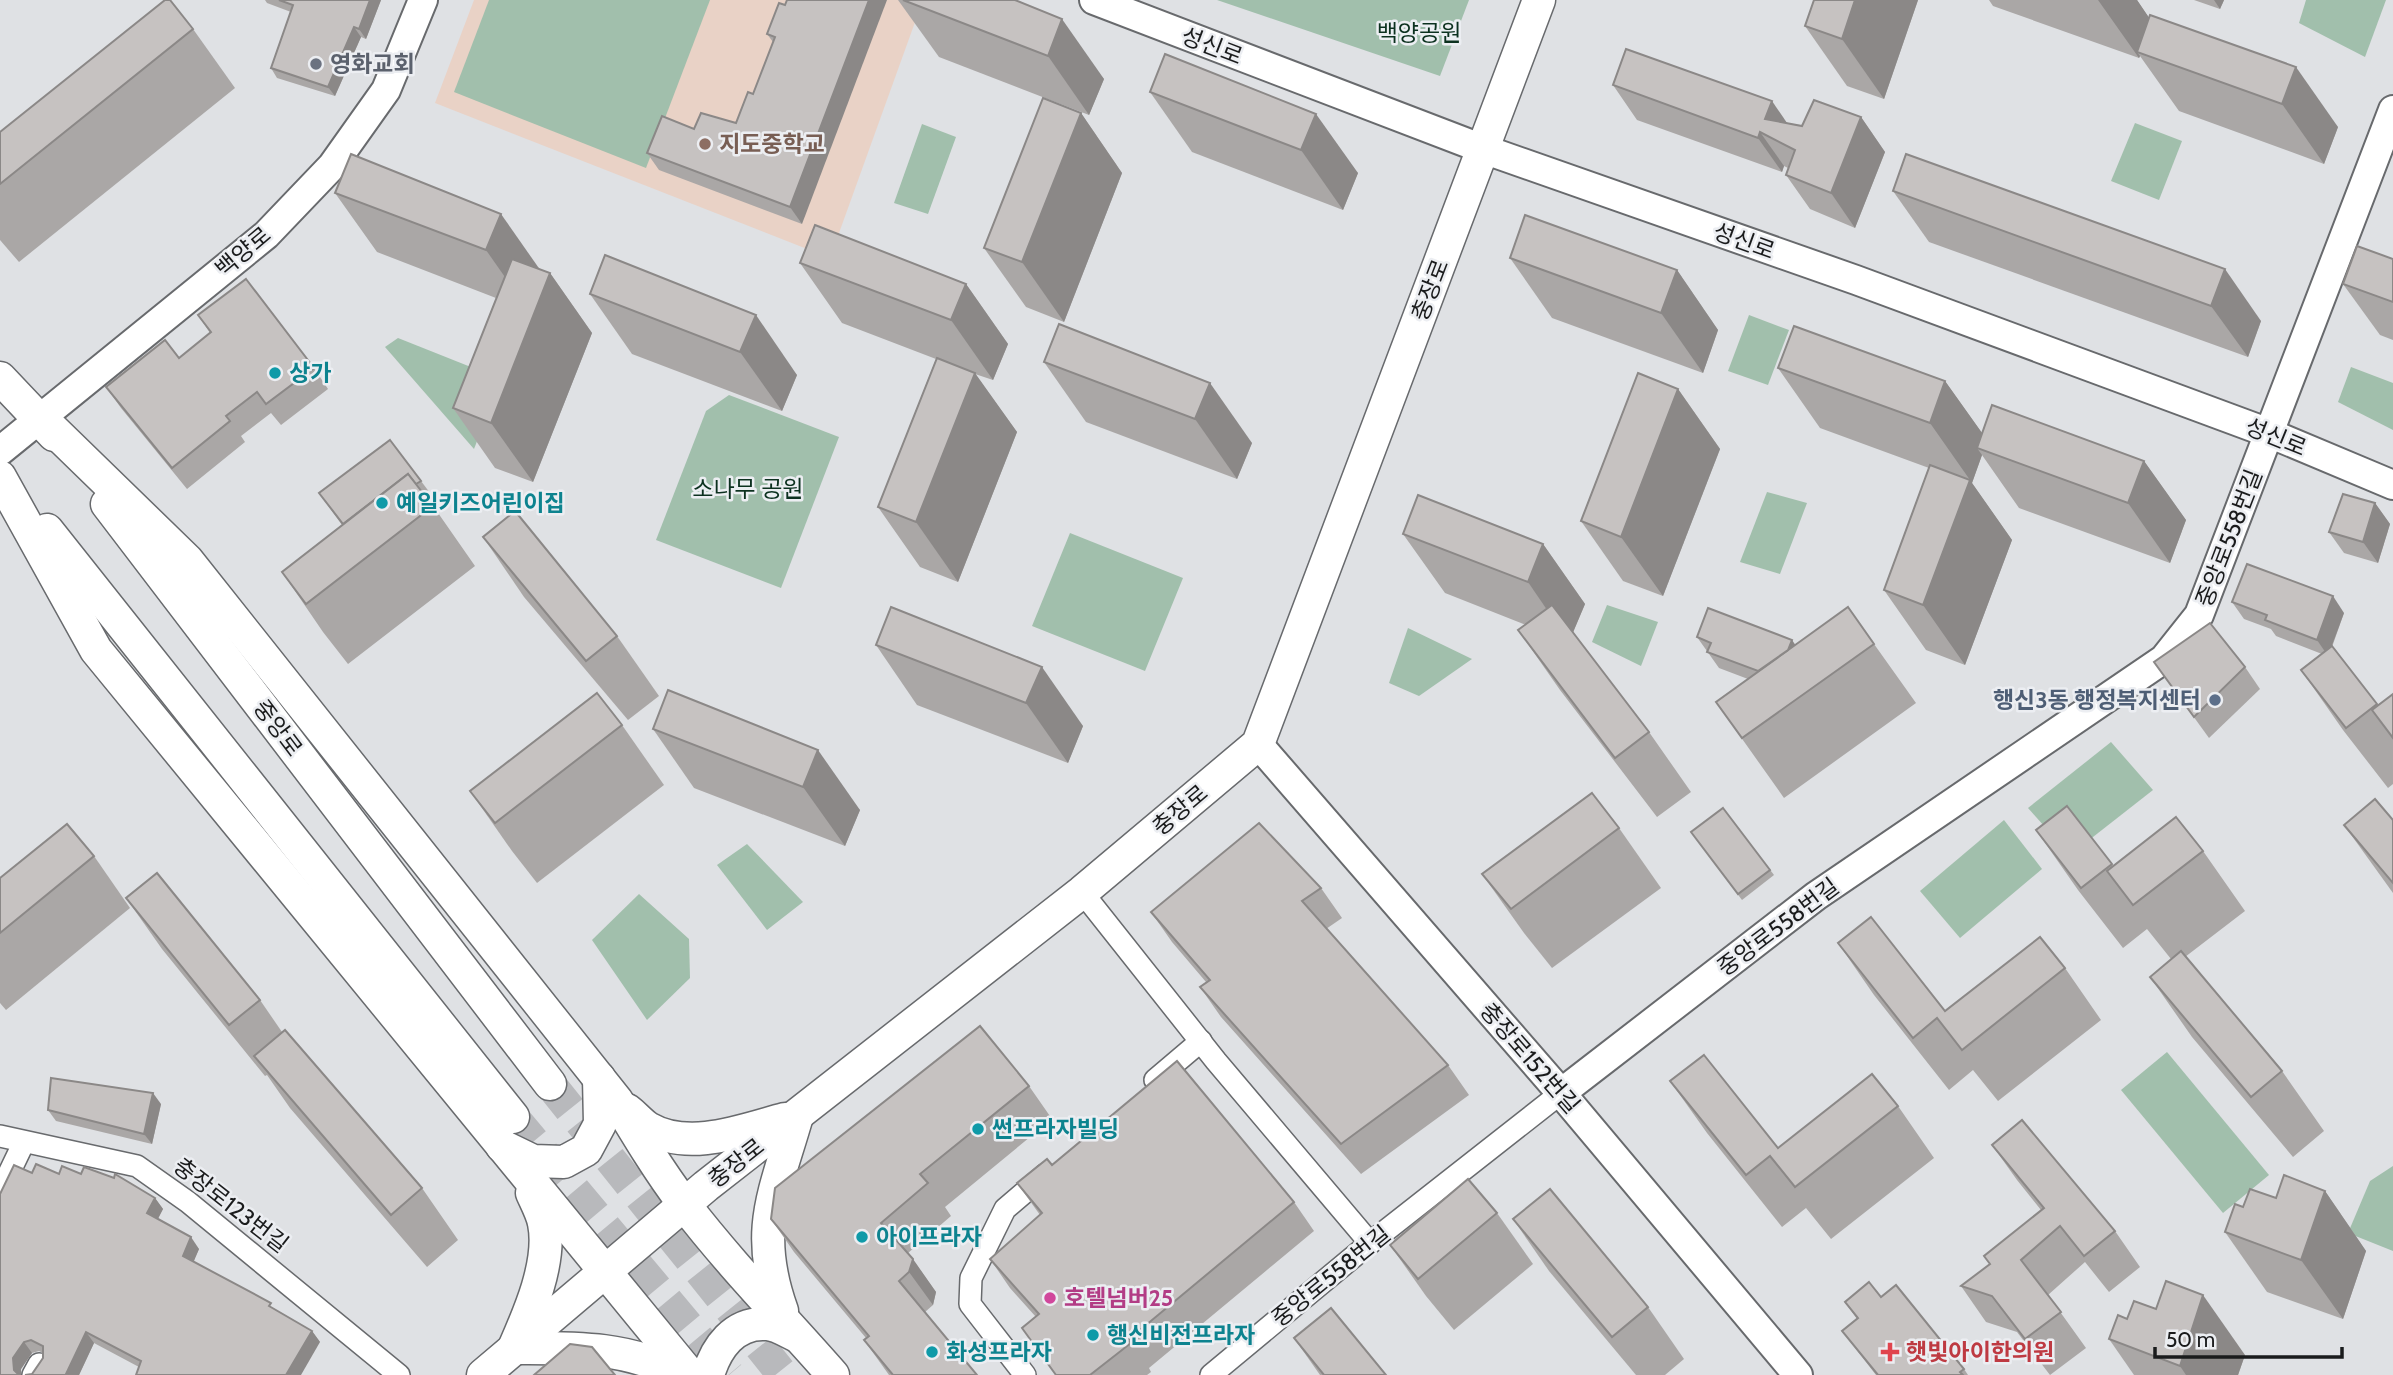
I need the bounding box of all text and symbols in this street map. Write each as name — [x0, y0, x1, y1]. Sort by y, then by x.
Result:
park label: 백양공원 — [1377, 19, 1461, 47]
street label: 성신로 — [1177, 22, 1247, 70]
place label: 영화교회 — [330, 50, 415, 78]
marker: 영화교회 — [308, 56, 324, 72]
place label: 지도중학교 — [719, 130, 825, 158]
marker: 지도중학교 — [697, 136, 713, 152]
street label: 성신로 — [1709, 217, 1779, 265]
street label: 백양로 — [210, 221, 276, 283]
street label: 충장로 — [1406, 255, 1454, 325]
place label: 상가 — [289, 359, 331, 387]
marker: 상가 — [267, 365, 283, 381]
street label: 성신로 — [2241, 412, 2311, 462]
street label: 중앙로558번길 — [2190, 465, 2268, 611]
park label: 소나무 공원 — [693, 475, 803, 503]
place label: 예일키즈어린이집 — [396, 489, 565, 517]
marker: 예일키즈어린이집 — [374, 495, 390, 511]
place label: 행신3동 행정복지센터 — [1993, 686, 2201, 714]
marker: 행신3동 행정복지센터 — [2207, 692, 2223, 708]
street label: 중앙로 — [248, 694, 308, 762]
street label: 충장로 — [1147, 779, 1213, 841]
street label: 중앙로558번길 — [1712, 872, 1844, 982]
street label: 충장로152번길 — [1474, 997, 1586, 1119]
place label: 썬프라자빌딩 — [992, 1115, 1119, 1143]
marker: 썬프라자빌딩 — [970, 1121, 986, 1137]
street label: 충장로 — [702, 1132, 770, 1194]
street label: 충장로123번길 — [168, 1152, 294, 1258]
street label: 중앙로558번길 — [1266, 1220, 1396, 1332]
place label: 아이프라자 — [876, 1223, 982, 1251]
marker: 아이프라자 — [854, 1229, 870, 1245]
place label: 호텔넘버25 — [1064, 1284, 1173, 1312]
marker: 호텔넘버25 — [1042, 1290, 1058, 1306]
scale bar — [2155, 1316, 2342, 1360]
place label: 행신비전프라자 — [1107, 1321, 1255, 1349]
marker: 행신비전프라자 — [1085, 1327, 1101, 1343]
text: 50 m — [2166, 1327, 2215, 1352]
place label: 화성프라자 — [946, 1338, 1052, 1366]
place label: 햇빛아이한의원 — [1906, 1338, 2054, 1366]
marker: 햇빛아이한의원 — [1880, 1342, 1900, 1362]
marker: 화성프라자 — [924, 1344, 940, 1360]

